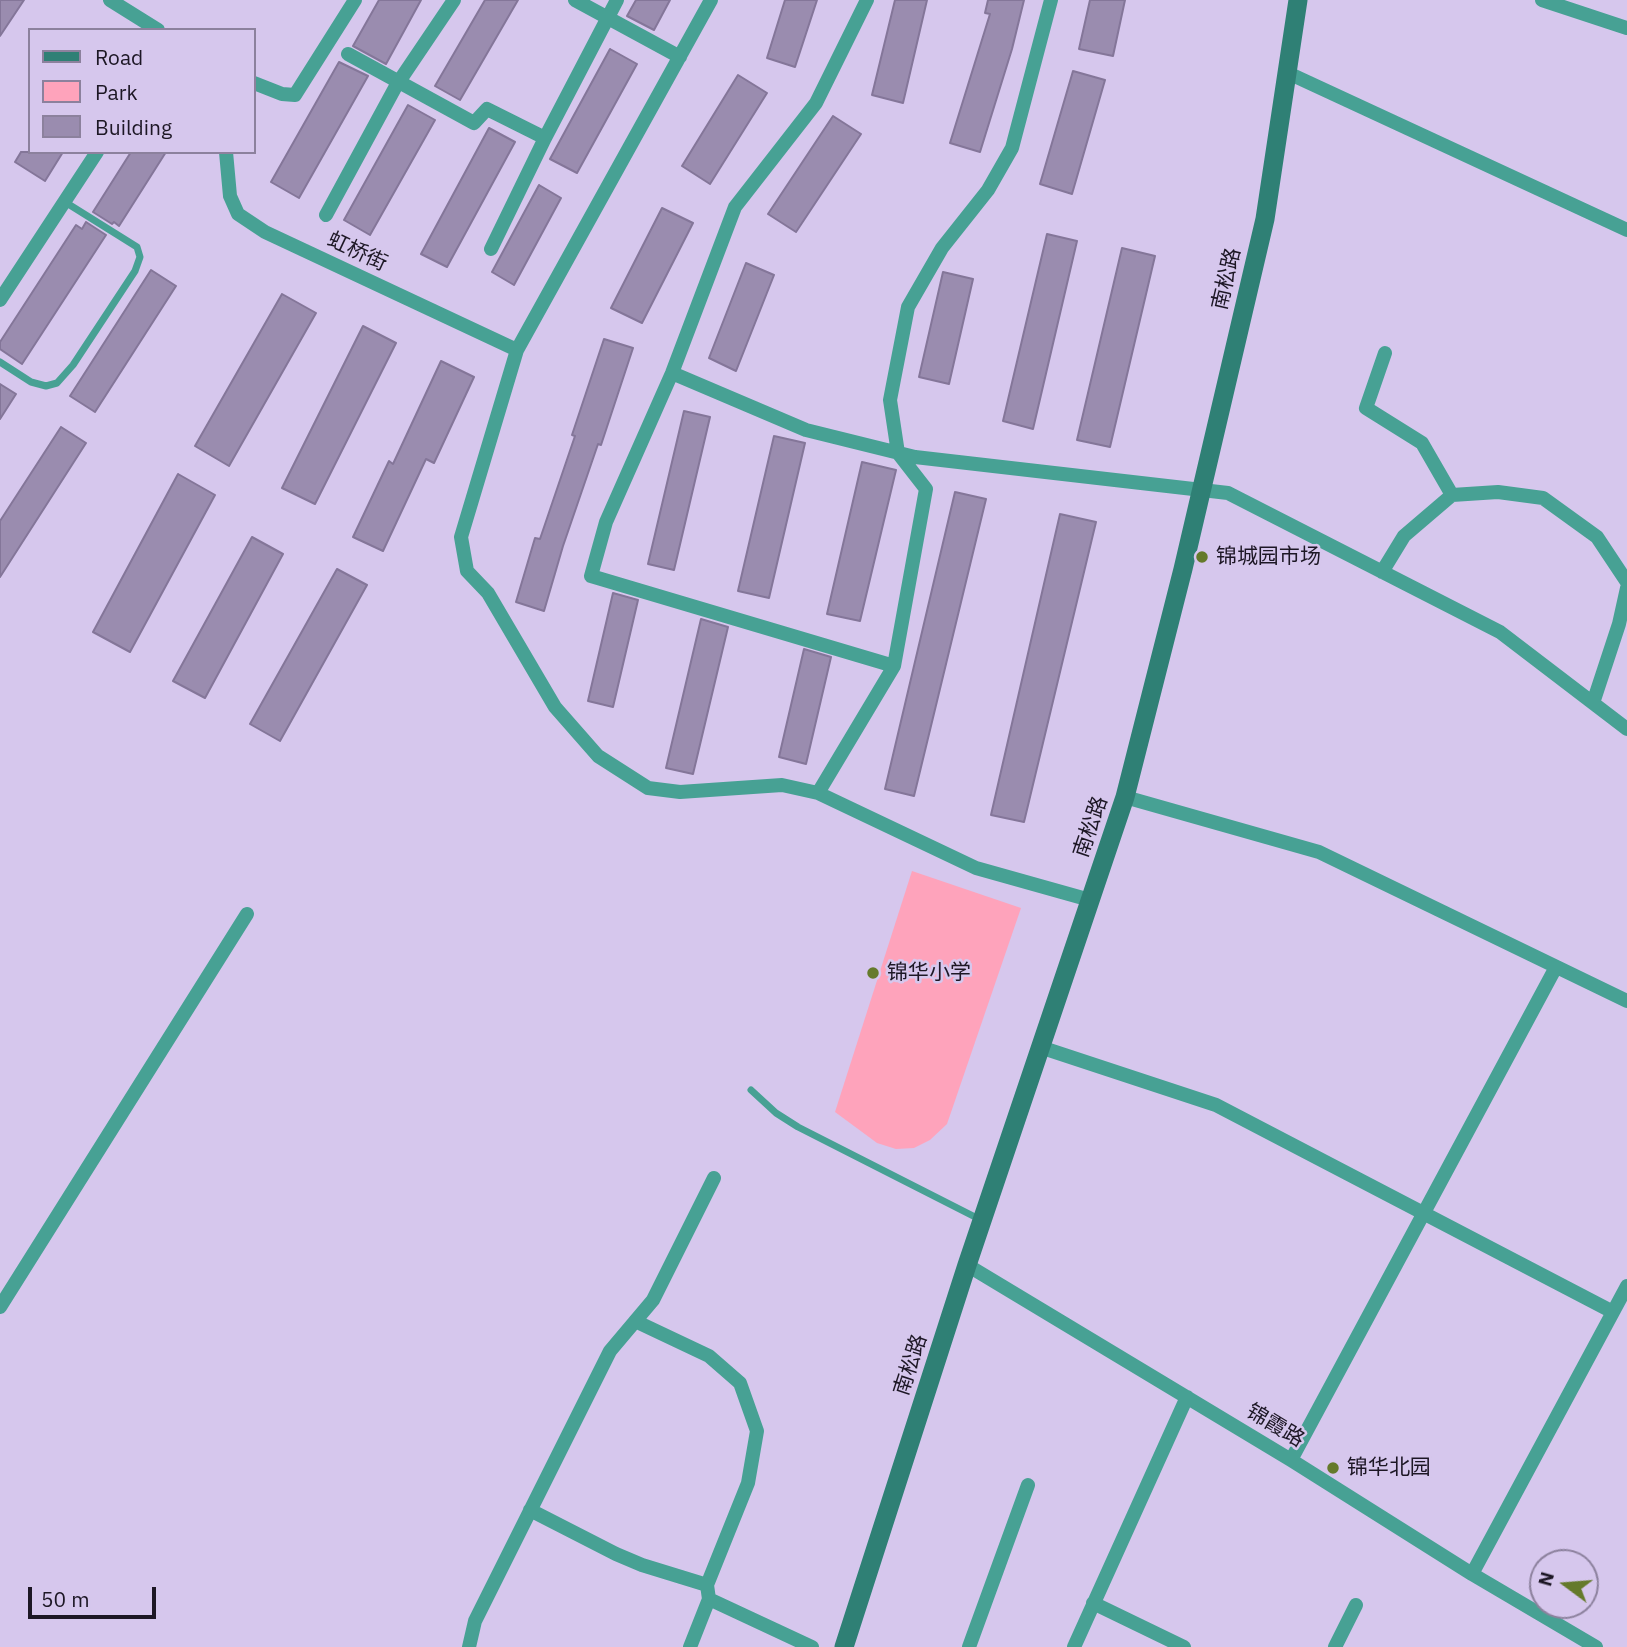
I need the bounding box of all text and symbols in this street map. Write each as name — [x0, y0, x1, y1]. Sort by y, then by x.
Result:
legend — [28, 28, 256, 154]
text: Road — [95, 43, 143, 71]
text: Park — [95, 78, 138, 106]
text: Building — [95, 113, 172, 141]
street label: 虹桥街 — [323, 227, 391, 277]
street label: 南松路 — [1208, 245, 1246, 313]
place label: 锦城园市场 — [1216, 544, 1321, 570]
marker: 锦城园市场 — [1194, 549, 1210, 565]
street label: 南松路 — [1069, 793, 1113, 861]
place label: 锦华小学 — [887, 960, 971, 986]
marker: 锦华小学 — [865, 965, 881, 981]
street label: 南松路 — [889, 1331, 933, 1399]
street label: 锦霞路 — [1242, 1399, 1308, 1453]
place label: 锦华北园 — [1347, 1455, 1431, 1481]
marker: 锦华北园 — [1325, 1460, 1341, 1476]
north arrow — [1529, 1549, 1599, 1619]
text: N — [1532, 1569, 1559, 1589]
scale bar — [32, 1574, 159, 1618]
text: 50 m — [41, 1585, 90, 1613]

